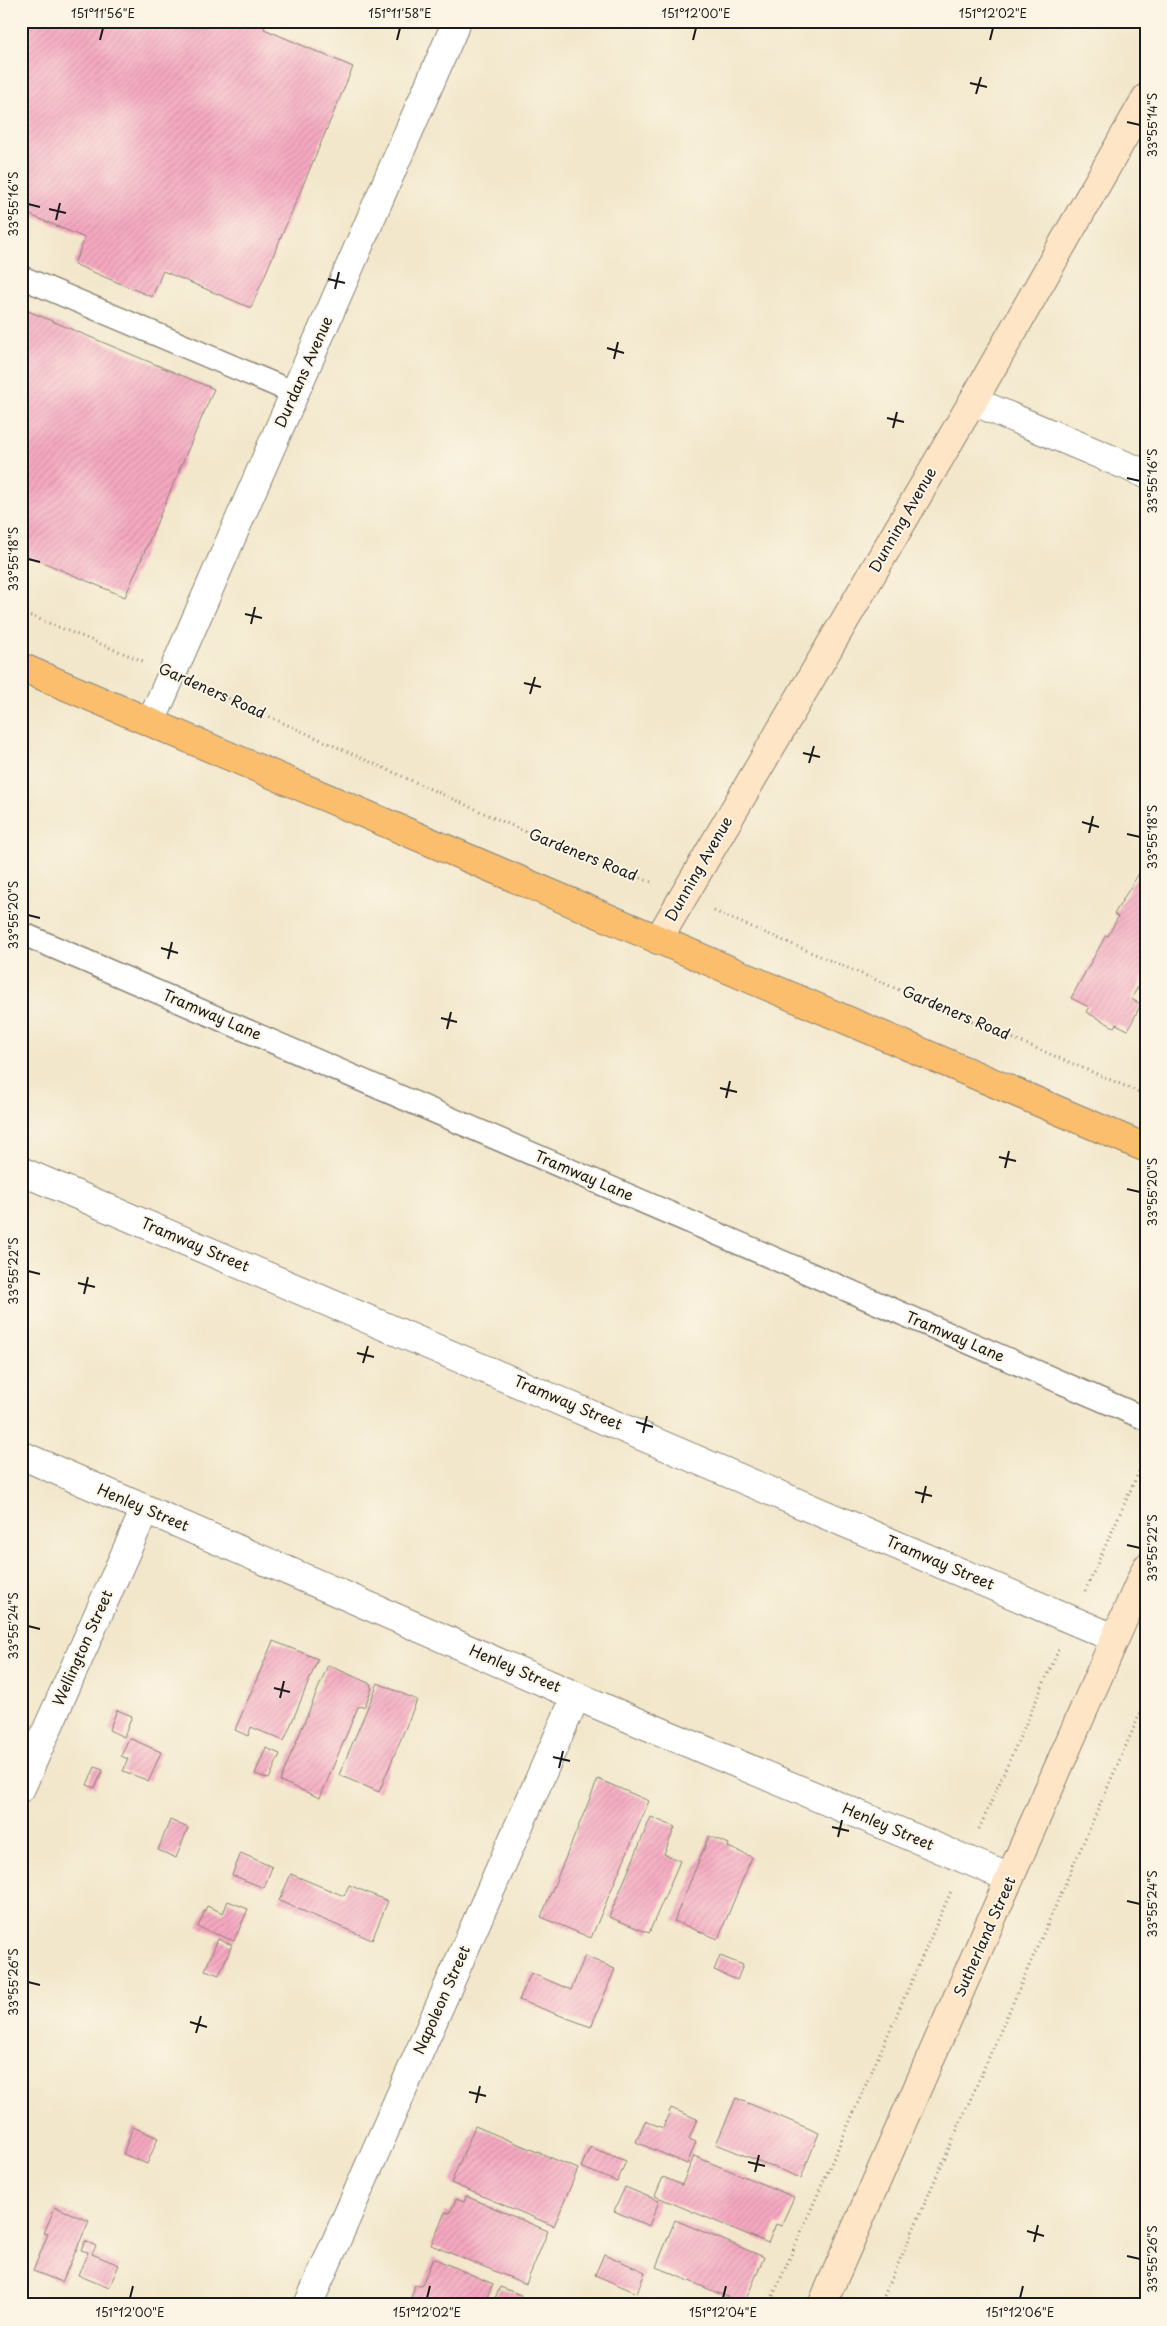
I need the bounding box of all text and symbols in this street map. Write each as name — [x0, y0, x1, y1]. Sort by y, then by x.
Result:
text: 151°11'56"E — [71, 4, 135, 22]
text: 151°11'58"E — [368, 4, 432, 22]
text: 151°12'00"E — [662, 4, 731, 22]
text: 151°12'02"E — [959, 4, 1027, 22]
text: 33°55'14"S — [1143, 93, 1161, 157]
text: 33°55'16"S — [4, 172, 22, 236]
street label: Durdans Avenue — [268, 312, 338, 431]
text: 33°55'16"S — [1143, 449, 1161, 513]
street label: Dunning Avenue — [862, 462, 941, 576]
text: 33°55'18"S — [4, 527, 22, 591]
street label: Gardeners Road — [155, 656, 270, 724]
text: 33°55'18"S — [1143, 805, 1161, 869]
street label: Dunning Avenue — [658, 811, 737, 925]
street label: Gardeners Road — [526, 821, 641, 886]
text: 33°55'20"S — [4, 881, 22, 949]
street label: Gardeners Road — [899, 979, 1014, 1045]
street label: Tramway Lane — [159, 982, 266, 1045]
street label: Tramway Lane — [531, 1143, 638, 1206]
text: 33°55'20"S — [1143, 1158, 1161, 1226]
street label: Tramway Street — [138, 1210, 253, 1277]
text: 33°55'22"S — [4, 1237, 22, 1305]
street label: Tramway Lane — [902, 1304, 1009, 1367]
street label: Tramway Street — [511, 1368, 626, 1435]
street label: Henley Street — [94, 1477, 193, 1536]
text: 33°55'22"S — [1143, 1514, 1161, 1582]
street label: Tramway Street — [883, 1528, 998, 1595]
street label: Wellington Street — [46, 1586, 117, 1709]
text: 33°55'24"S — [4, 1592, 22, 1660]
street label: Henley Street — [466, 1638, 565, 1697]
street label: Henley Street — [839, 1796, 938, 1855]
text: 33°55'24"S — [1143, 1870, 1161, 1938]
street label: Sutherland Street — [947, 1872, 1021, 2000]
street label: Napoleon Street — [406, 1941, 475, 2058]
text: 33°55'26"S — [4, 1948, 22, 2016]
text: 33°55'26"S — [1143, 2225, 1161, 2293]
text: 151°12'00"E — [96, 2303, 165, 2321]
text: 151°12'02"E — [393, 2303, 461, 2321]
text: 151°12'04"E — [689, 2303, 757, 2321]
text: 151°12'06"E — [986, 2303, 1054, 2321]

